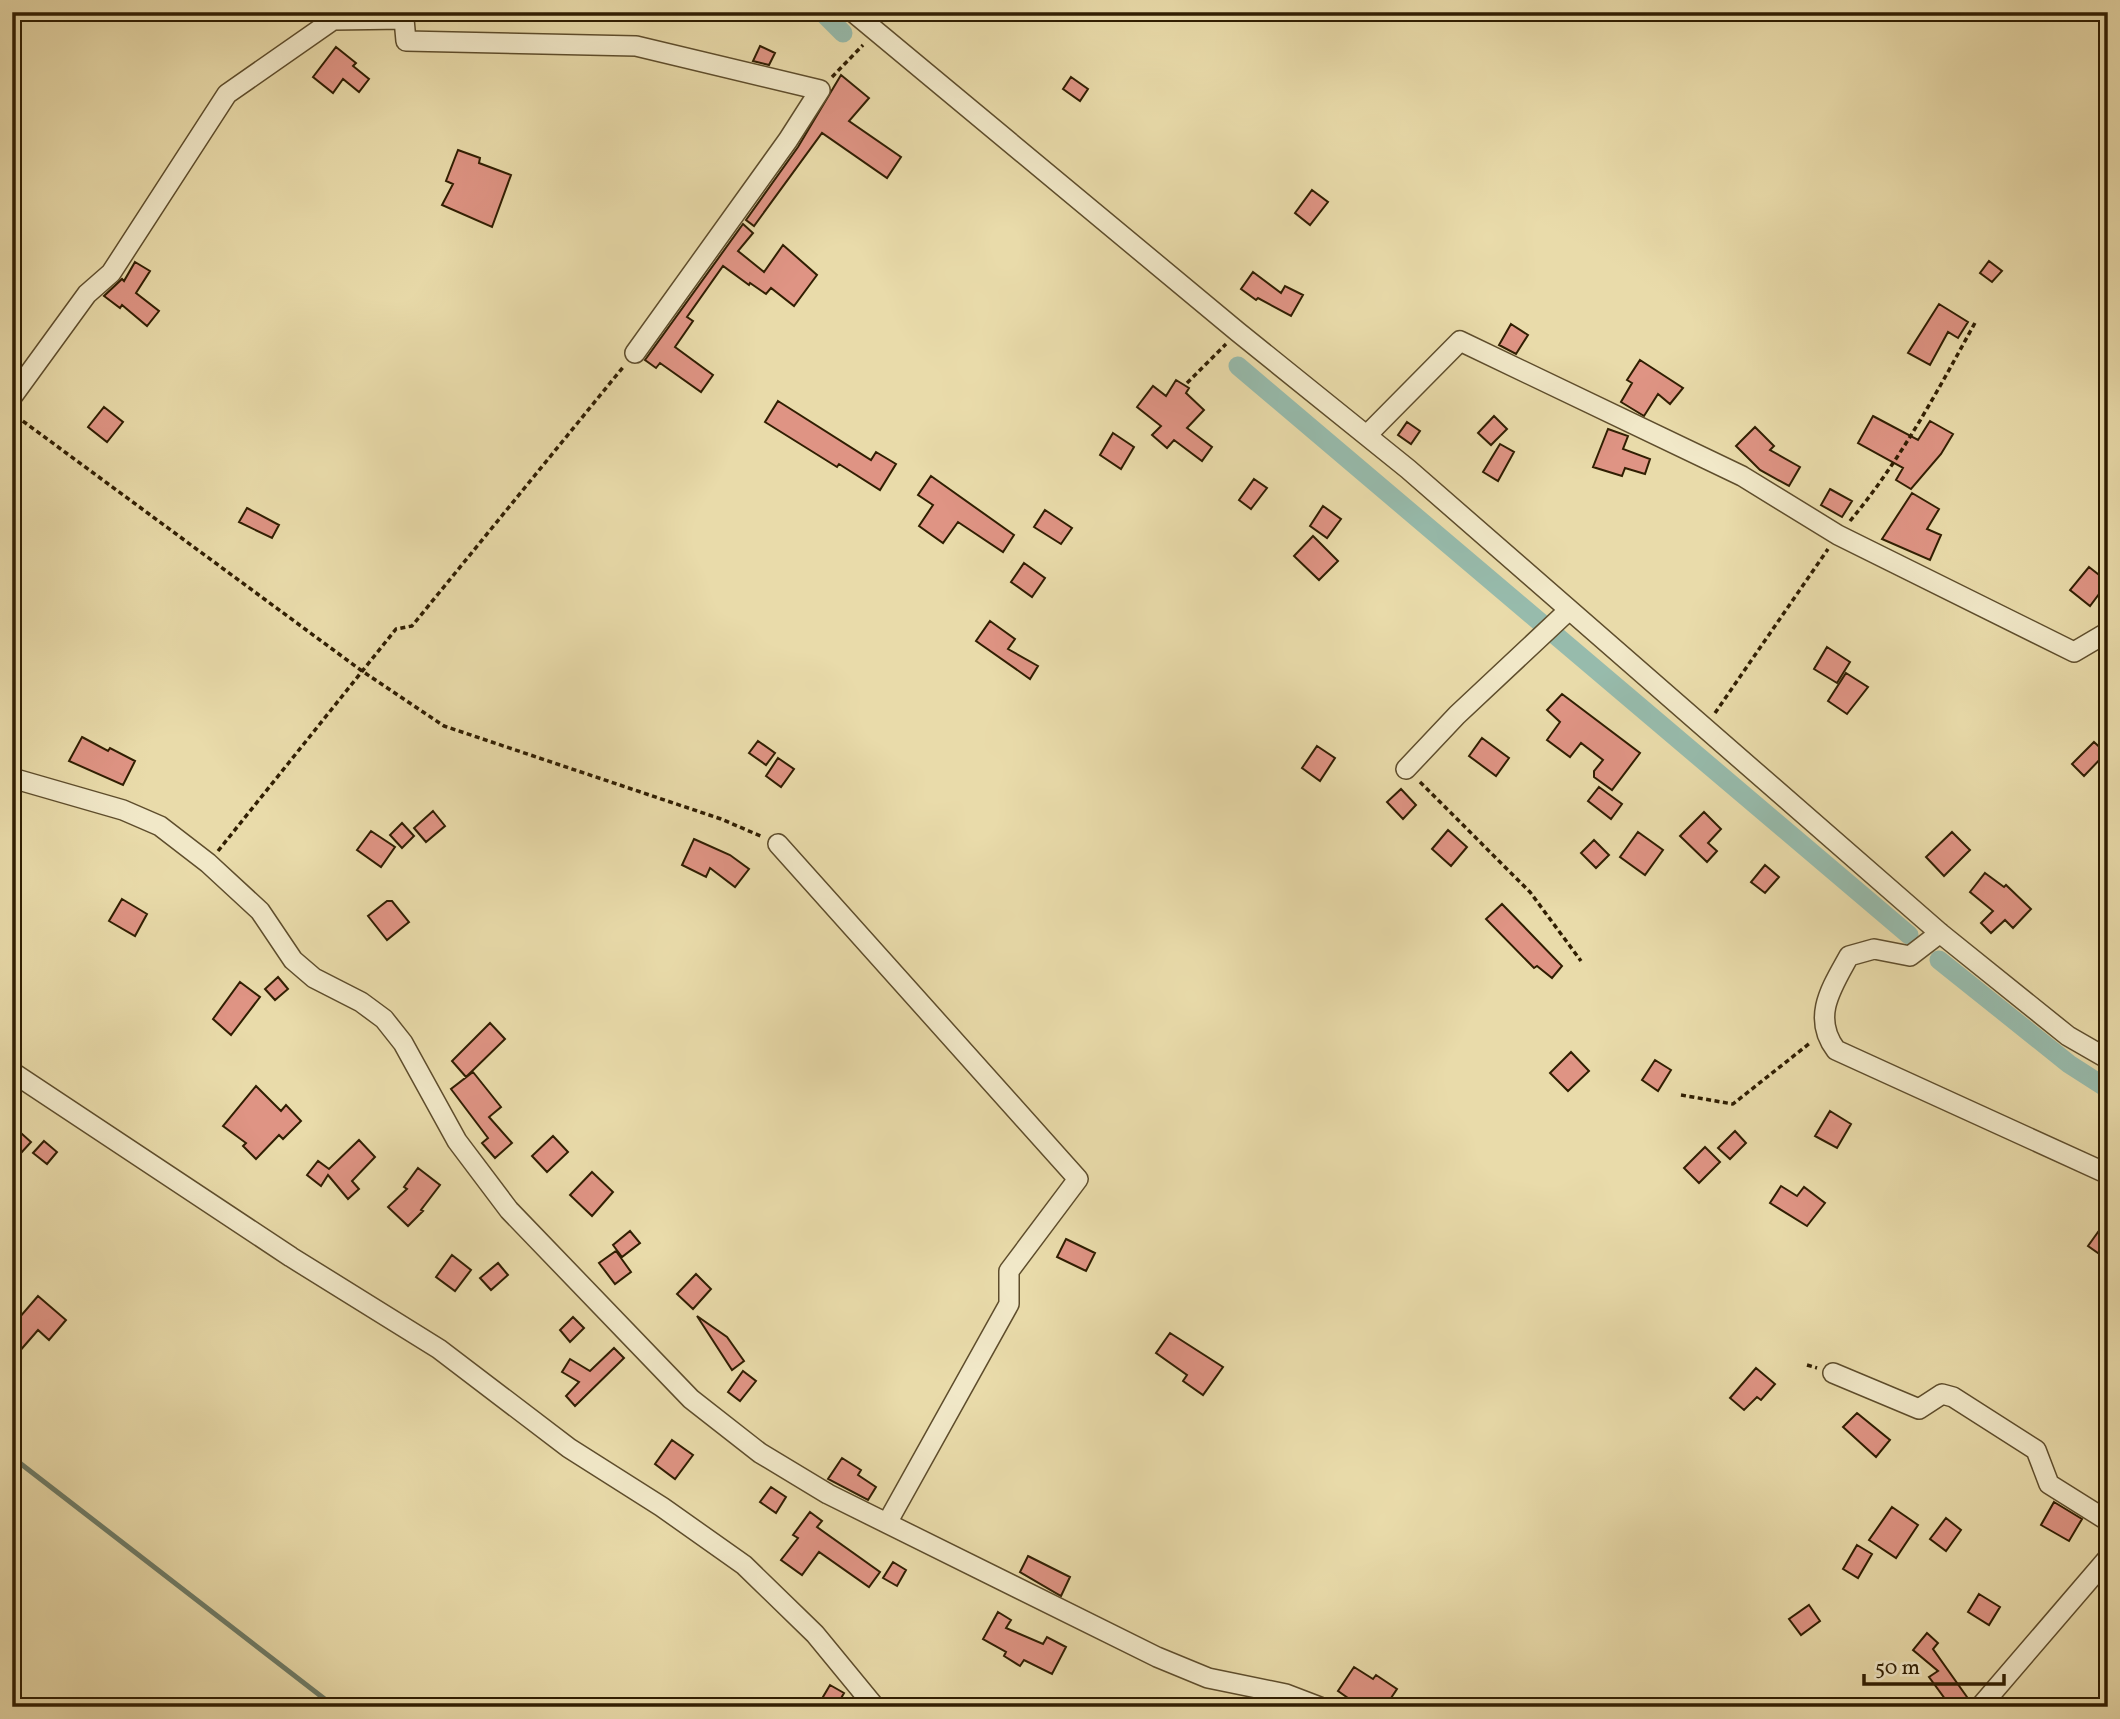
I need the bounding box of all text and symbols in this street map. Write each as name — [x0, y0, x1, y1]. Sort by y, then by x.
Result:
scale bar — [1864, 1642, 2004, 1686]
text: 50 m — [1875, 1654, 1920, 1683]

